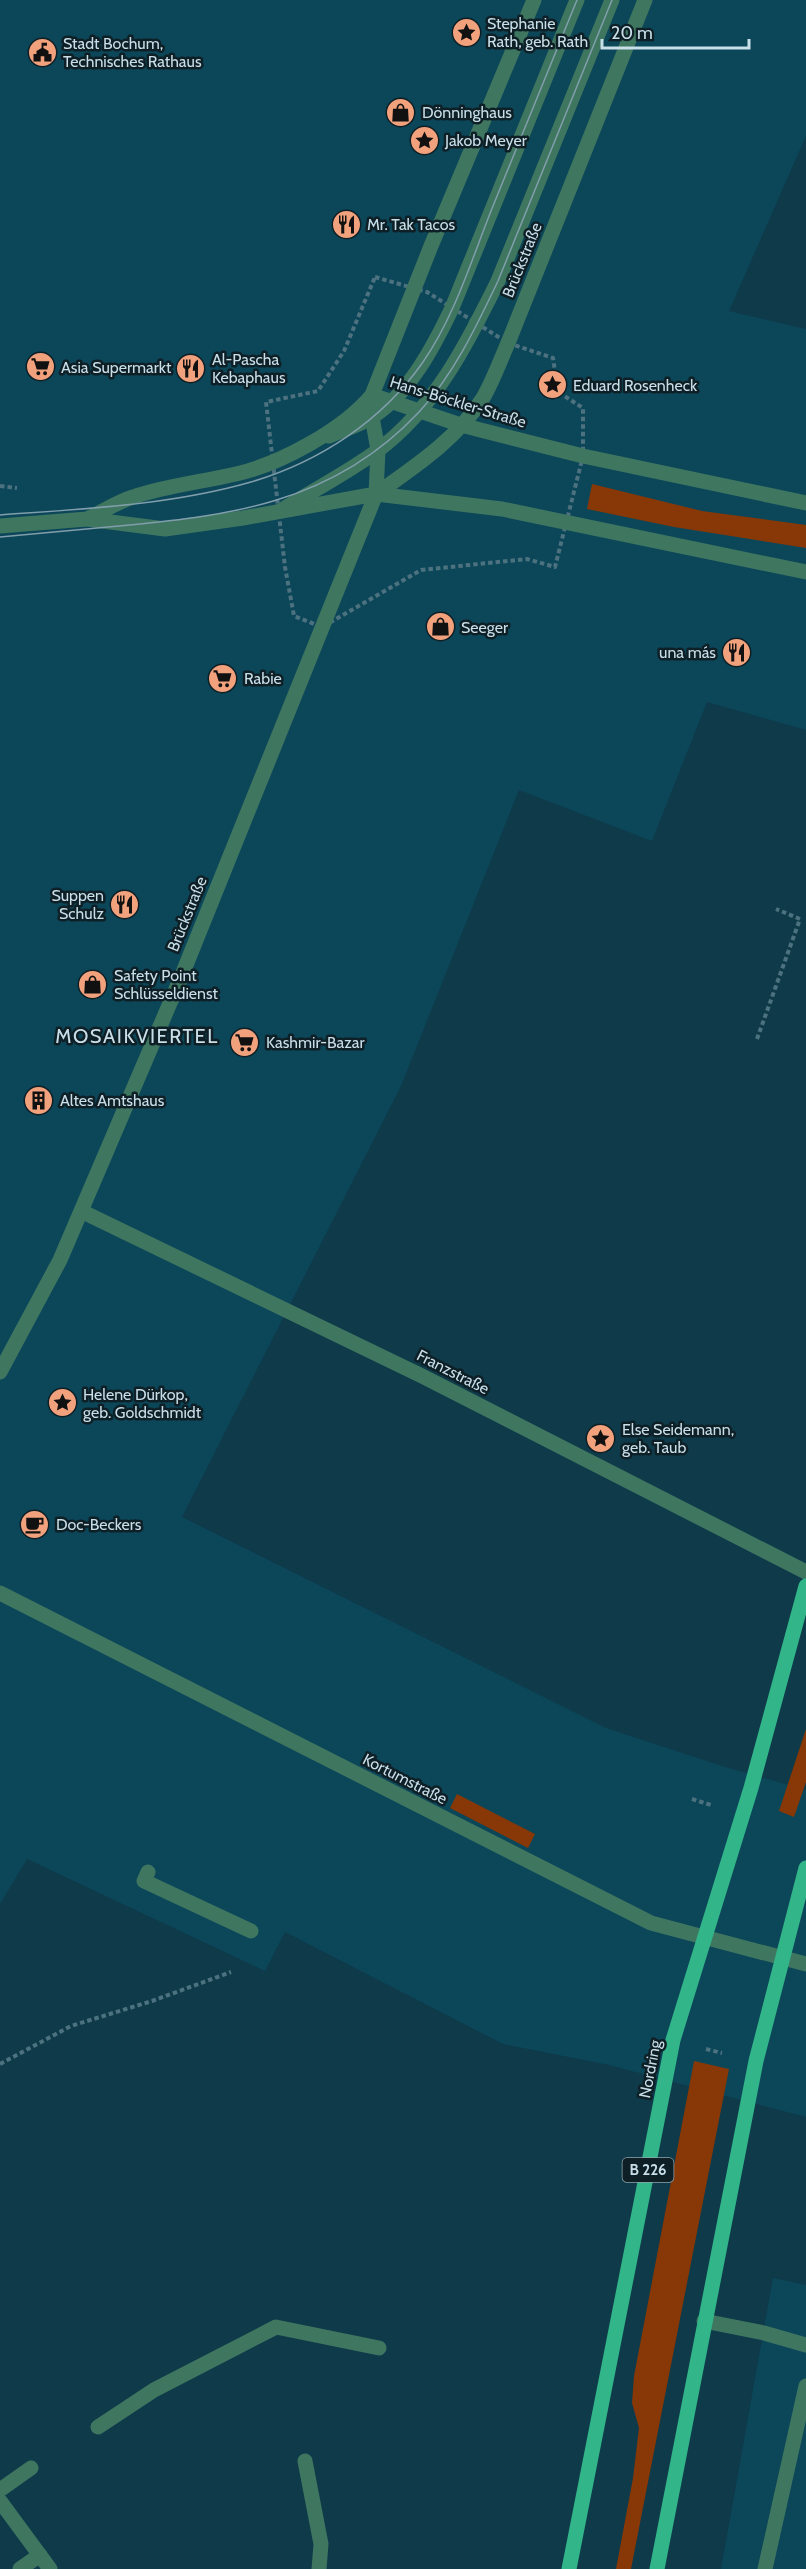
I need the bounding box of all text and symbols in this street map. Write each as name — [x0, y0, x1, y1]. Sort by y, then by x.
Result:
scale bar — [602, 12, 749, 50]
place label: Stephanie Rath, geb. Rath — [487, 14, 588, 51]
place icon: Stephanie Rath, geb. Rath — [450, 16, 482, 48]
text: 20 m — [611, 22, 653, 44]
place label: Stadt Bochum, Technisches Rathaus — [63, 34, 202, 71]
public building icon: Stadt Bochum, Technisches Rathaus — [26, 36, 58, 68]
shop icon: Dönninghaus — [385, 96, 417, 128]
place label: Dönninghaus — [422, 103, 512, 122]
place icon: Jakob Meyer — [408, 124, 440, 156]
place label: Jakob Meyer — [444, 131, 528, 150]
restaurant icon: Mr. Tak Tacos — [330, 208, 362, 240]
place label: Mr. Tak Tacos — [367, 215, 456, 234]
street label: Brückstraße — [498, 220, 546, 300]
place label: Al-Pascha Kebaphaus — [212, 350, 286, 387]
supermarket icon: Asia Supermarkt — [24, 351, 56, 383]
restaurant icon: Al-Pascha Kebaphaus — [175, 352, 207, 384]
place label: Asia Supermarkt — [61, 358, 172, 377]
place icon: Eduard Rosenheck — [536, 369, 568, 401]
street label: Hans-Böckler-Straße — [388, 372, 528, 432]
place label: Eduard Rosenheck — [573, 376, 698, 395]
shop icon: Seeger — [424, 611, 456, 643]
place label: Seeger — [461, 618, 509, 637]
restaurant icon: una más — [721, 636, 753, 668]
place label: una más — [659, 643, 716, 662]
supermarket icon: Rabie — [207, 662, 239, 694]
place label: Rabie — [244, 669, 282, 688]
street label: Brückstraße — [163, 874, 211, 954]
place label: Suppen Schulz — [51, 886, 104, 923]
restaurant icon: Suppen Schulz — [109, 888, 141, 920]
place label: Safety Point Schlüsseldienst — [114, 966, 219, 1003]
shop icon: Safety Point Schlüsseldienst — [77, 968, 109, 1000]
district label: MOSAIKVIERTEL — [55, 1024, 219, 1048]
supermarket icon: Kashmir-Bazar — [229, 1026, 261, 1058]
place label: Kashmir-Bazar — [266, 1033, 365, 1052]
building icon: Altes Amtshaus — [23, 1084, 55, 1116]
place label: Altes Amtshaus — [60, 1091, 165, 1110]
street label: Franzstraße — [414, 1346, 492, 1398]
place label: Helene Dürkop, geb. Goldschmidt — [83, 1385, 202, 1422]
place icon: Helene Dürkop, geb. Goldschmidt — [46, 1387, 78, 1419]
place label: Else Seidemann, geb. Taub — [622, 1420, 734, 1457]
place icon: Else Seidemann, geb. Taub — [585, 1422, 617, 1454]
cafe icon: Doc-Beckers — [19, 1508, 51, 1540]
place label: Doc-Beckers — [56, 1515, 142, 1534]
street label: Kortumstraße — [360, 1750, 450, 1808]
street label: Nordring — [635, 2037, 665, 2100]
road number: B 226 — [622, 2158, 674, 2182]

